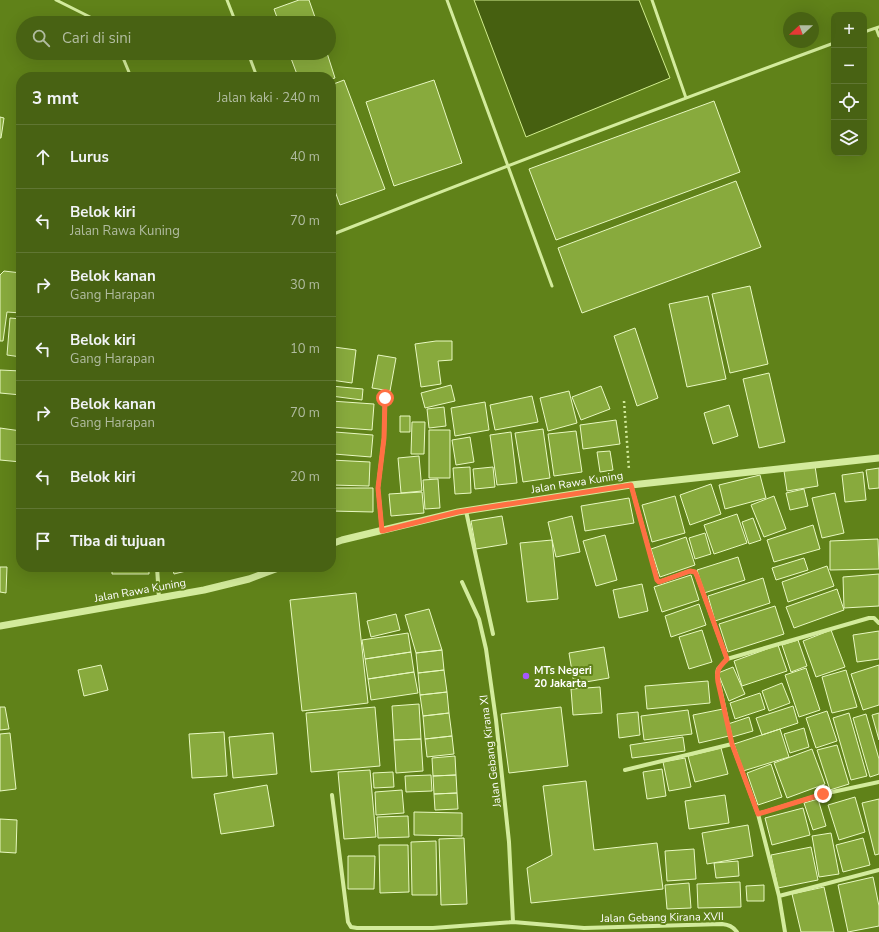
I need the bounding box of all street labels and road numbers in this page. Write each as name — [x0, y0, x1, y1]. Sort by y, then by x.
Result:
street label: Jalan Rawa Kuning — [529, 468, 624, 497]
street label: Jalan Rawa Kuning — [92, 575, 187, 606]
street label: Jalan Gebang Kirana XI — [476, 694, 505, 809]
street label: Jalan Gebang Kirana XVII — [599, 909, 724, 926]

